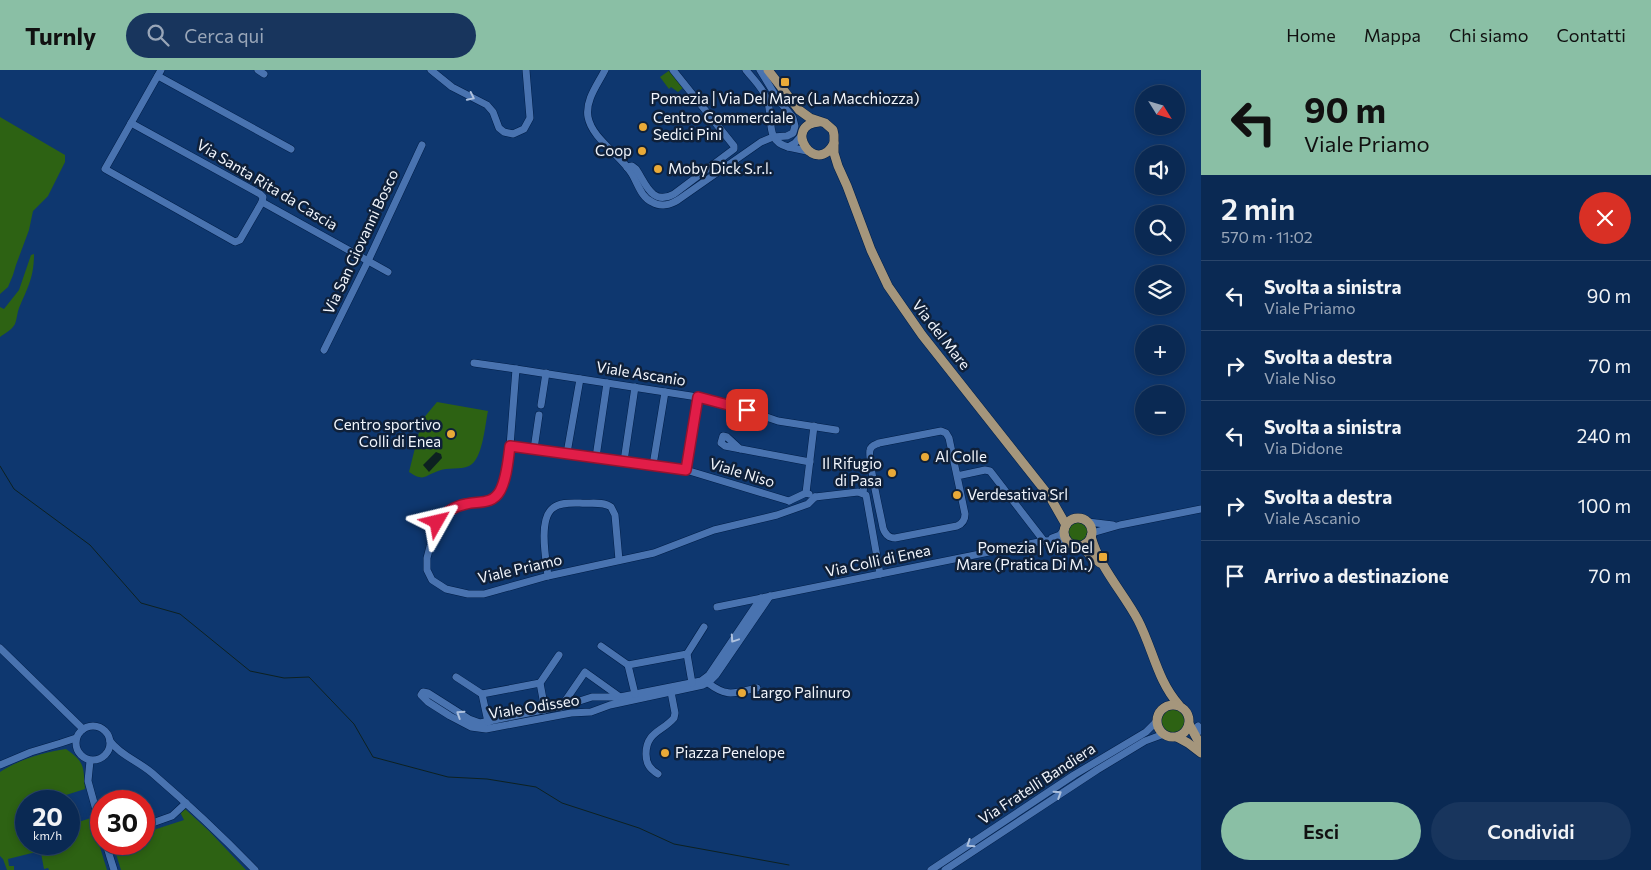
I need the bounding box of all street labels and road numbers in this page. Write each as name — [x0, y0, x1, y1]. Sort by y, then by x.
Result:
street label: Via Santa Rita da Cascia — [194, 135, 341, 233]
street label: Via San Giovanni Bosco — [319, 166, 402, 317]
street label: Via del Mare — [909, 296, 975, 373]
street label: Viale Ascanio — [595, 357, 687, 389]
street label: Viale Niso — [707, 454, 777, 491]
street label: Via Colli di Enea — [824, 540, 932, 580]
street label: Viale Priamo — [476, 550, 564, 586]
street label: Viale Odisseo — [487, 690, 581, 722]
street label: Via Fratelli Bandiera — [975, 739, 1098, 828]

